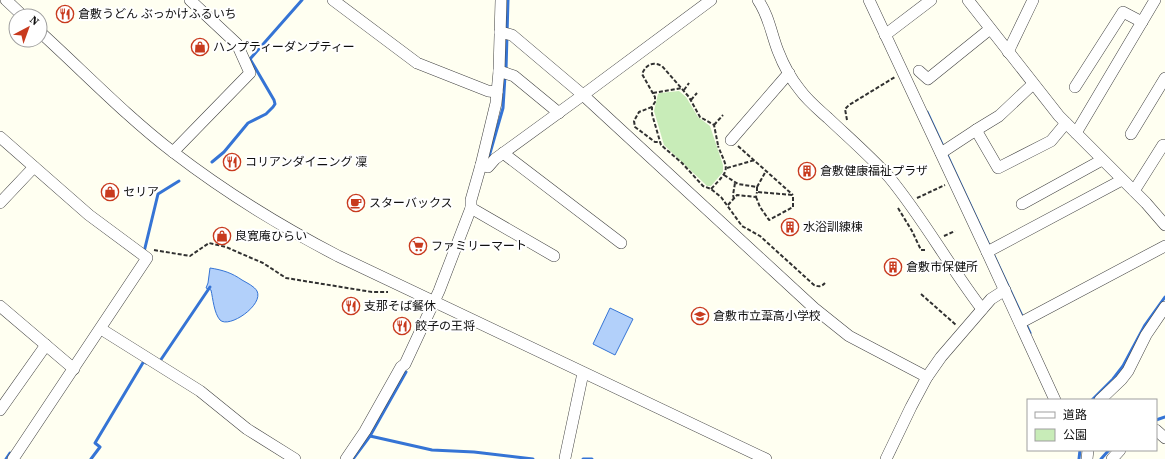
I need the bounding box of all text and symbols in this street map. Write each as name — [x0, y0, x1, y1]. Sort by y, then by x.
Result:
restaurant icon: 倉敷うどん ぶっかけふるいち — [55, 4, 75, 24]
place label: 倉敷うどん ぶっかけふるいち — [78, 6, 237, 22]
north arrow — [8, 8, 48, 48]
text: N — [26, 13, 42, 29]
shop icon: ハンプティーダンプティー — [190, 37, 210, 57]
place label: ハンプティーダンプティー — [213, 39, 355, 55]
restaurant icon: コリアンダイニング 凜 — [222, 152, 242, 172]
place label: コリアンダイニング 凜 — [245, 154, 367, 170]
building icon: 倉敷健康福祉プラザ — [797, 161, 817, 181]
place label: 倉敷健康福祉プラザ — [820, 163, 928, 179]
shop icon: セリア — [100, 182, 120, 202]
place label: セリア — [123, 184, 159, 200]
cafe icon: スターバックス — [346, 193, 366, 213]
place label: スターバックス — [369, 195, 453, 211]
building icon: 水浴訓練棟 — [780, 217, 800, 237]
place label: 水浴訓練棟 — [803, 219, 863, 235]
shop icon: 良寛庵ひらい — [212, 226, 232, 246]
place label: 良寛庵ひらい — [235, 228, 307, 244]
supermarket icon: ファミリーマート — [408, 236, 428, 256]
place label: ファミリーマート — [431, 238, 527, 254]
building icon: 倉敷市保健所 — [883, 257, 903, 277]
place label: 倉敷市保健所 — [906, 259, 978, 275]
restaurant icon: 支那そば餐休 — [341, 296, 361, 316]
place label: 支那そば餐休 — [364, 298, 436, 314]
school or university icon: 倉敷市立葦高小学校 — [690, 306, 710, 326]
place label: 倉敷市立葦高小学校 — [713, 308, 821, 324]
restaurant icon: 餃子の王将 — [392, 316, 412, 336]
place label: 餃子の王将 — [415, 318, 475, 334]
legend — [1027, 399, 1157, 451]
text: 道路 — [1063, 407, 1087, 423]
text: 公園 — [1063, 427, 1087, 443]

